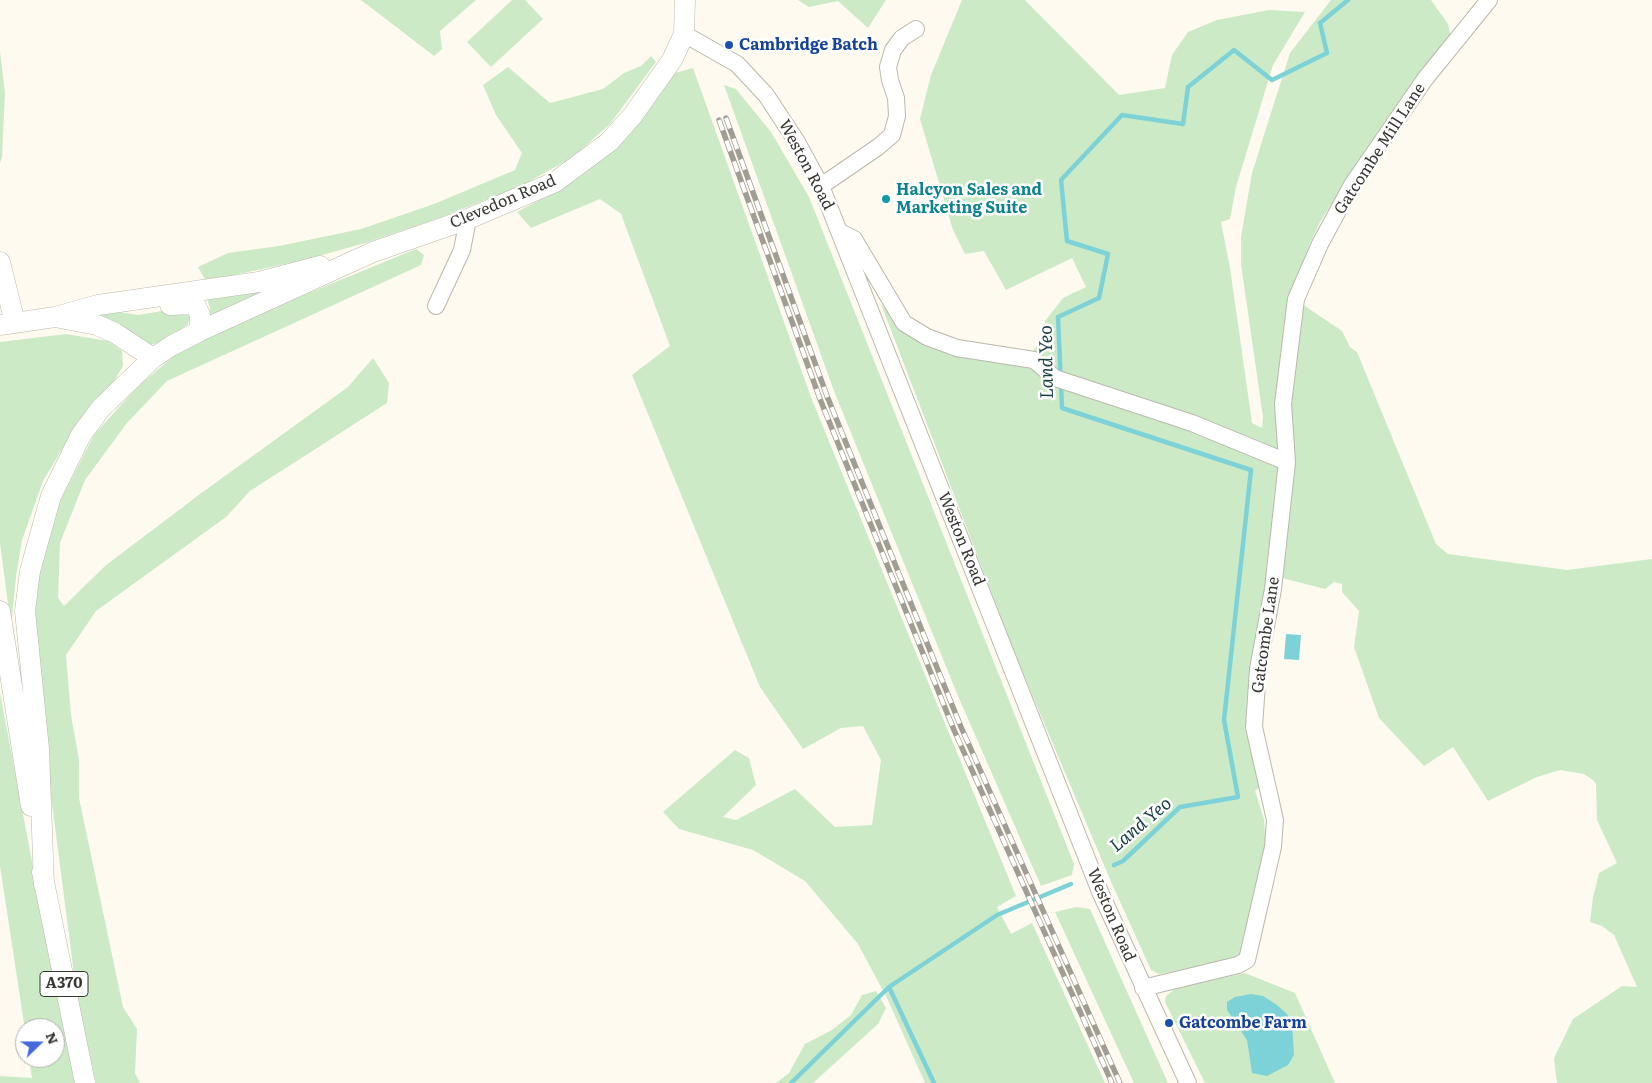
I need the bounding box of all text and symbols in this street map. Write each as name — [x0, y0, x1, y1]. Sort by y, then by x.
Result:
place label: Cambridge Batch — [739, 35, 878, 55]
marker: Cambridge Batch — [723, 39, 735, 51]
street label: Gatcombe Mill Lane — [1330, 80, 1430, 218]
street label: Weston Road — [774, 117, 838, 213]
street label: Clevedon Road — [447, 171, 559, 233]
place label: Halcyon Sales and Marketing Suite — [896, 180, 1042, 218]
marker: Halcyon Sales and Marketing Suite — [880, 193, 892, 205]
water label: Land Yeo — [1036, 325, 1058, 399]
street label: Weston Road — [933, 489, 989, 589]
street label: Gatcombe Lane — [1248, 576, 1284, 694]
water label: Land Yeo — [1106, 793, 1176, 857]
street label: Weston Road — [1083, 866, 1139, 964]
road number: A370 — [40, 972, 88, 996]
place label: Gatcombe Farm — [1179, 1013, 1307, 1033]
marker: Gatcombe Farm — [1163, 1017, 1175, 1029]
north arrow — [15, 1018, 65, 1068]
text: N — [42, 1029, 64, 1047]

